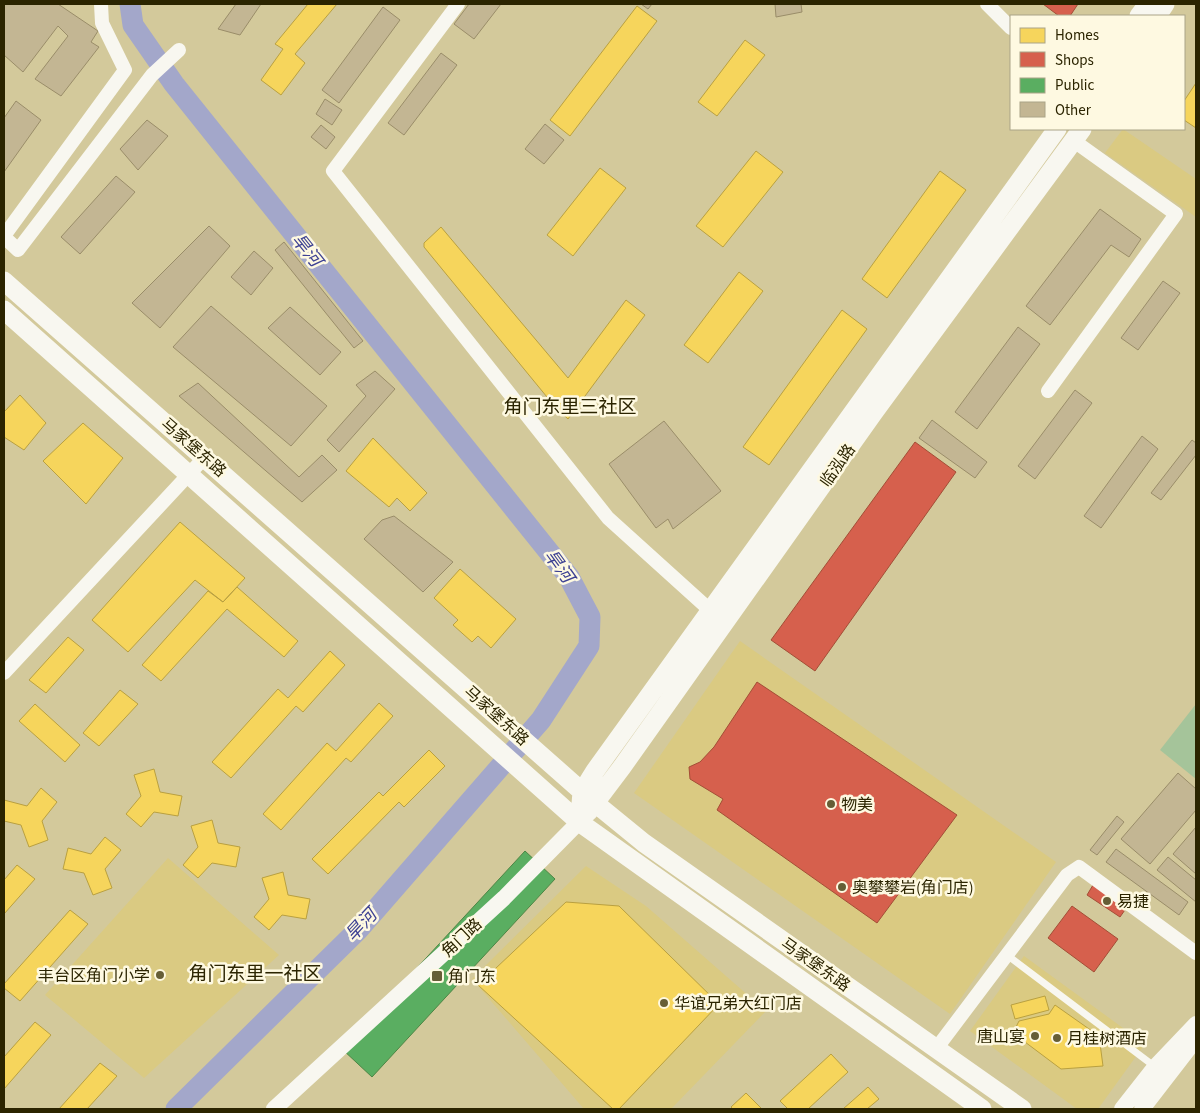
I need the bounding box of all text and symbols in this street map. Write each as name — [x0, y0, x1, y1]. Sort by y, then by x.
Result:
legend — [1010, 15, 1185, 130]
text: Homes — [1055, 25, 1099, 46]
text: Shops — [1055, 50, 1094, 71]
text: Public — [1055, 75, 1094, 96]
text: Other — [1055, 100, 1092, 121]
water label: 旱河 — [286, 228, 330, 275]
district label: 角门东里三社区 — [503, 394, 637, 421]
street label: 马家堡东路 — [156, 413, 231, 482]
street label: 临泓路 — [815, 440, 861, 492]
water label: 旱河 — [538, 544, 581, 591]
street label: 马家堡东路 — [459, 681, 533, 751]
place label: 物美 — [841, 794, 873, 816]
marker: 物美 — [825, 798, 837, 810]
place label: 奥攀攀岩(角门店) — [852, 877, 974, 899]
marker: 奥攀攀岩(角门店) — [836, 881, 848, 893]
place label: 易捷 — [1117, 891, 1149, 913]
marker: 易捷 — [1101, 895, 1113, 907]
water label: 旱河 — [340, 901, 385, 947]
street label: 角门路 — [437, 913, 487, 962]
street label: 马家堡东路 — [776, 933, 855, 997]
district label: 角门东里一社区 — [188, 961, 322, 988]
place label: 丰台区角门小学 — [38, 965, 150, 987]
place label: 角门东 — [448, 966, 496, 988]
marker: 丰台区角门小学 — [154, 969, 166, 981]
marker: 角门东 — [430, 969, 444, 983]
place label: 华谊兄弟大红门店 — [674, 993, 802, 1015]
marker: 华谊兄弟大红门店 — [658, 997, 670, 1009]
place label: 唐山宴 — [977, 1026, 1025, 1048]
place label: 月桂树酒店 — [1067, 1028, 1147, 1050]
marker: 唐山宴 — [1029, 1030, 1041, 1042]
marker: 月桂树酒店 — [1051, 1032, 1063, 1044]

